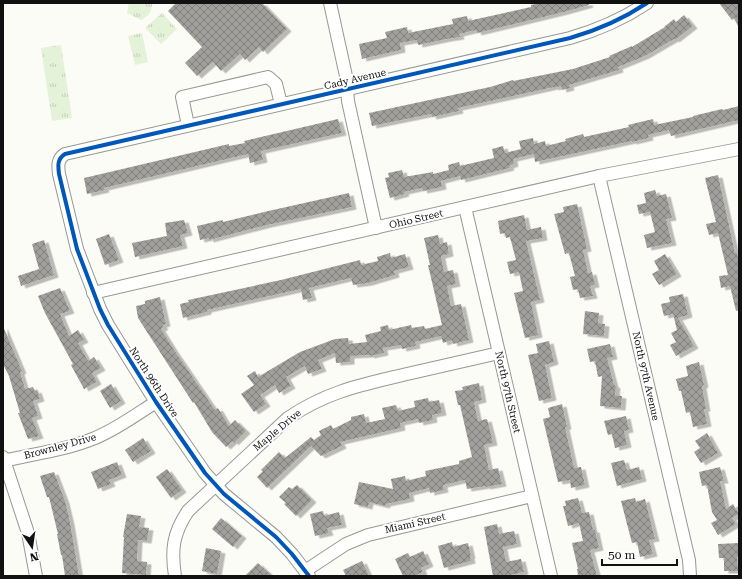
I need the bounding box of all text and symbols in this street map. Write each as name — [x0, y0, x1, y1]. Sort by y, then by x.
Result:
street label: Cady Avenue — [323, 66, 388, 91]
street label: Ohio Street — [388, 207, 444, 231]
street label: North 97th Avenue — [630, 331, 662, 422]
street label: North 96th Drive — [127, 345, 181, 419]
street label: North 97th Street — [493, 350, 523, 434]
street label: Maple Drive — [251, 407, 303, 453]
street label: Brownley Drive — [23, 431, 98, 461]
street label: Miami Street — [384, 511, 447, 535]
north arrow — [12, 527, 52, 567]
scale bar — [602, 541, 677, 567]
text: 50 m — [608, 548, 635, 562]
text: N — [28, 549, 40, 564]

